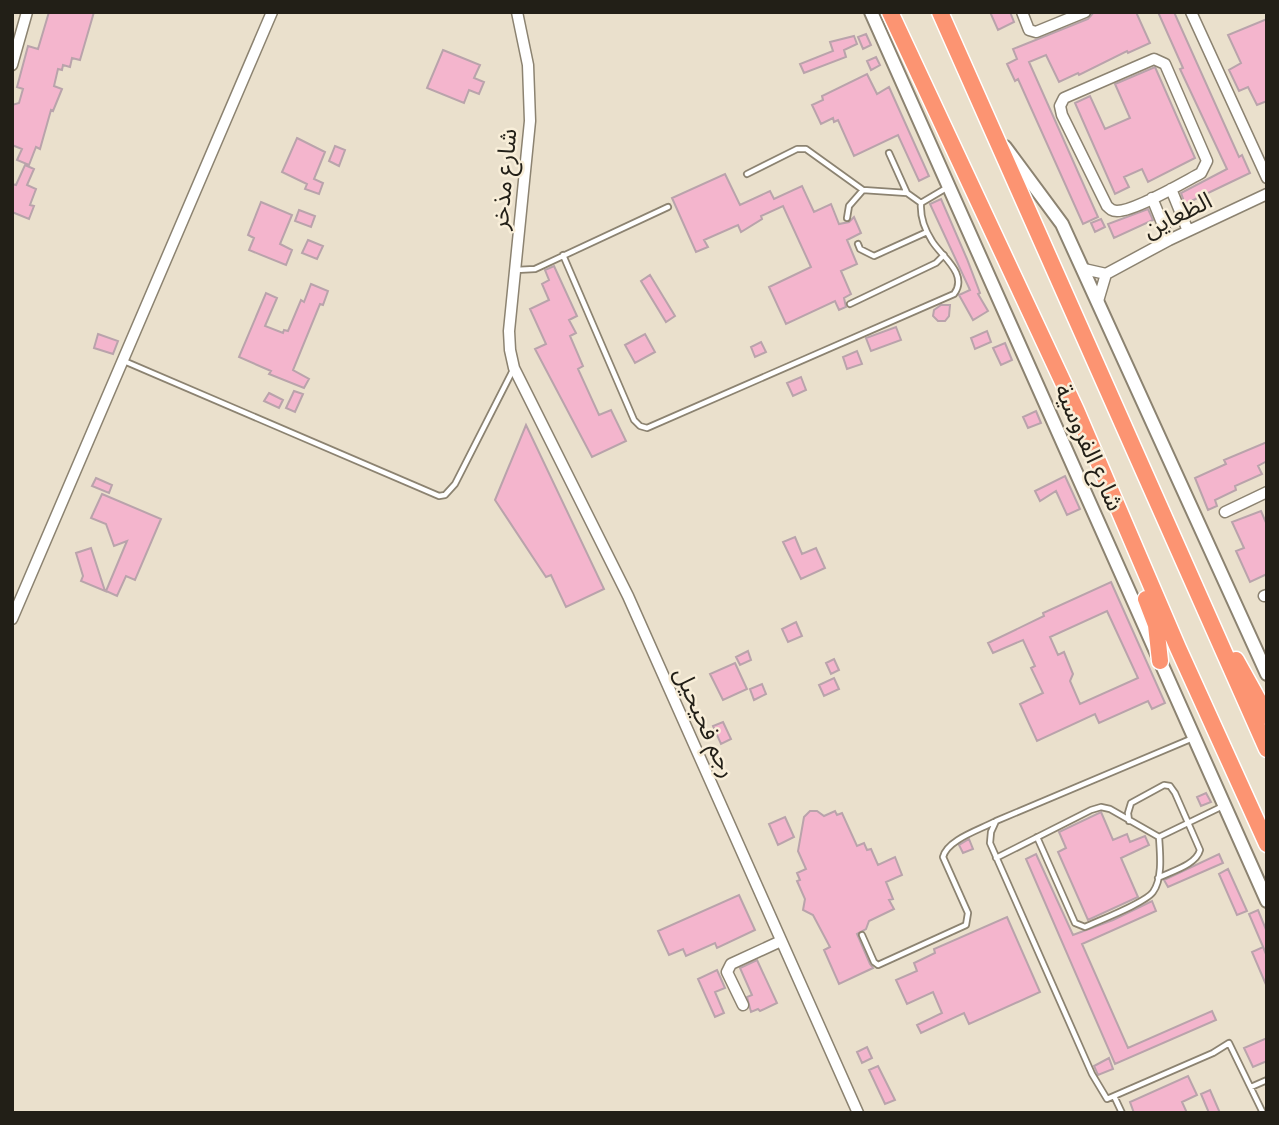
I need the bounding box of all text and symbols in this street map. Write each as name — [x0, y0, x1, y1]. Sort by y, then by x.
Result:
street label: شارع مذخر — [483, 127, 525, 232]
street label: الظعاين — [1137, 184, 1217, 244]
street label: شارع الفروسية — [1046, 378, 1132, 516]
street label: رجم فحيحيل — [666, 662, 745, 783]

